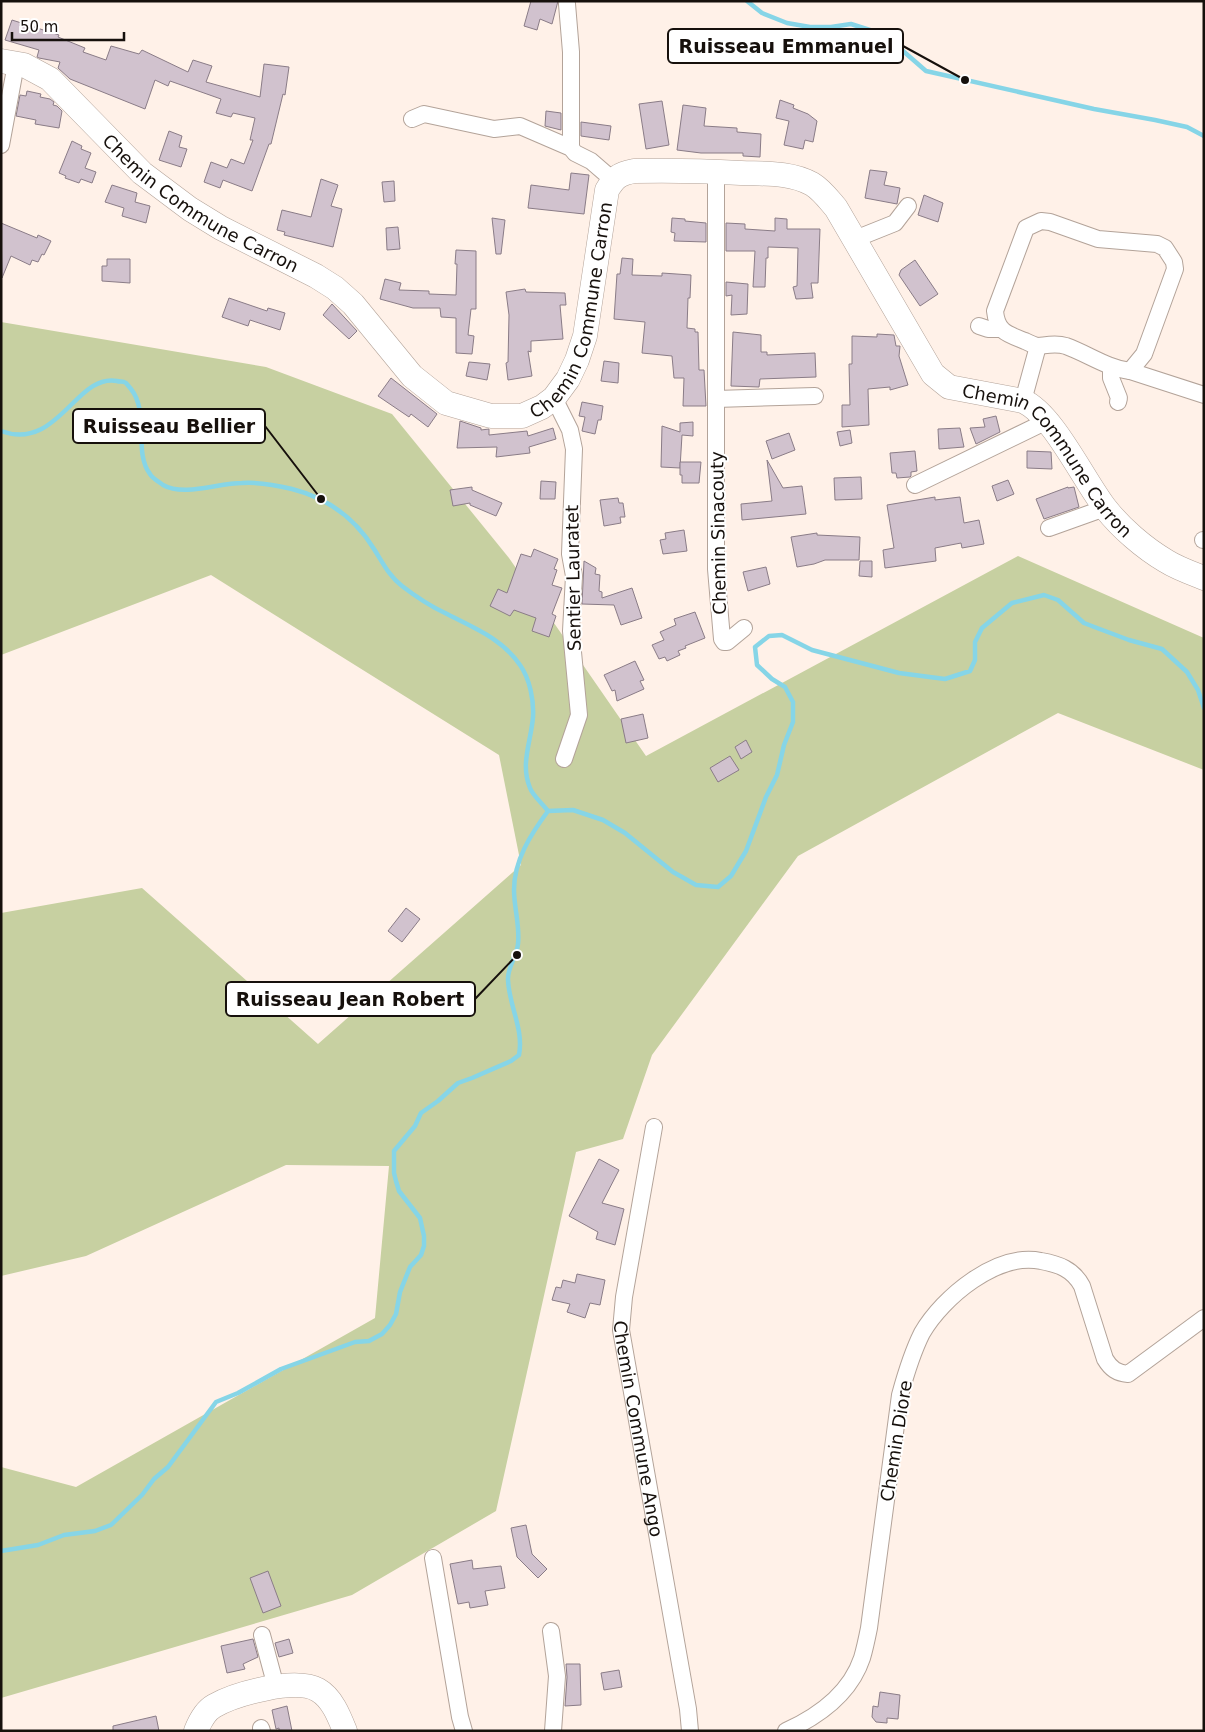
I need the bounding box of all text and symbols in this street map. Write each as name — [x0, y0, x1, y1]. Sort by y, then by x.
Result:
scale bar — [12, 10, 125, 42]
text: 50 m — [20, 18, 58, 36]
callout: Ruisseau Emmanuel — [668, 29, 903, 63]
text: Ruisseau Emmanuel — [679, 35, 893, 57]
street label: Chemin Commune Carron — [99, 129, 302, 276]
street label: Chemin Commune Carron — [526, 200, 616, 422]
street label: Chemin Commune Carron — [961, 379, 1137, 541]
callout: Ruisseau Bellier — [73, 409, 265, 443]
text: Ruisseau Bellier — [83, 415, 256, 437]
street label: Chemin Sinacouty — [706, 451, 730, 615]
street label: Sentier Lauratet — [561, 505, 585, 651]
callout: Ruisseau Jean Robert — [226, 982, 475, 1016]
text: Ruisseau Jean Robert — [236, 988, 464, 1010]
street label: Chemin Commune Ango — [610, 1320, 668, 1539]
street label: Chemin Diore — [876, 1379, 916, 1503]

